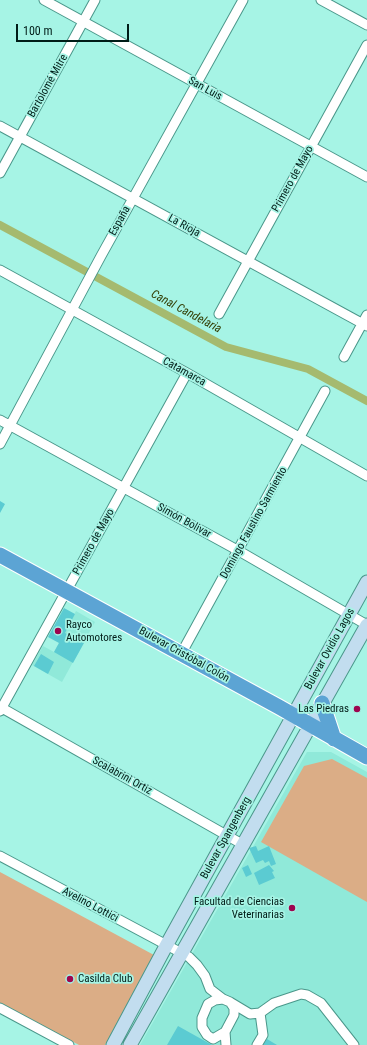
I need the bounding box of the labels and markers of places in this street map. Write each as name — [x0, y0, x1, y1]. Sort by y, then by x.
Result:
place label: Rayco Automotores — [66, 618, 122, 644]
marker: Rayco Automotores — [53, 626, 63, 636]
place label: Las Piedras — [298, 702, 349, 716]
marker: Las Piedras — [352, 704, 362, 714]
place label: Facultad de Ciencias Veterinarias — [194, 895, 284, 921]
marker: Facultad de Ciencias Veterinarias — [287, 903, 297, 913]
place label: Casilda Club — [78, 972, 132, 986]
marker: Casilda Club — [65, 974, 75, 984]

